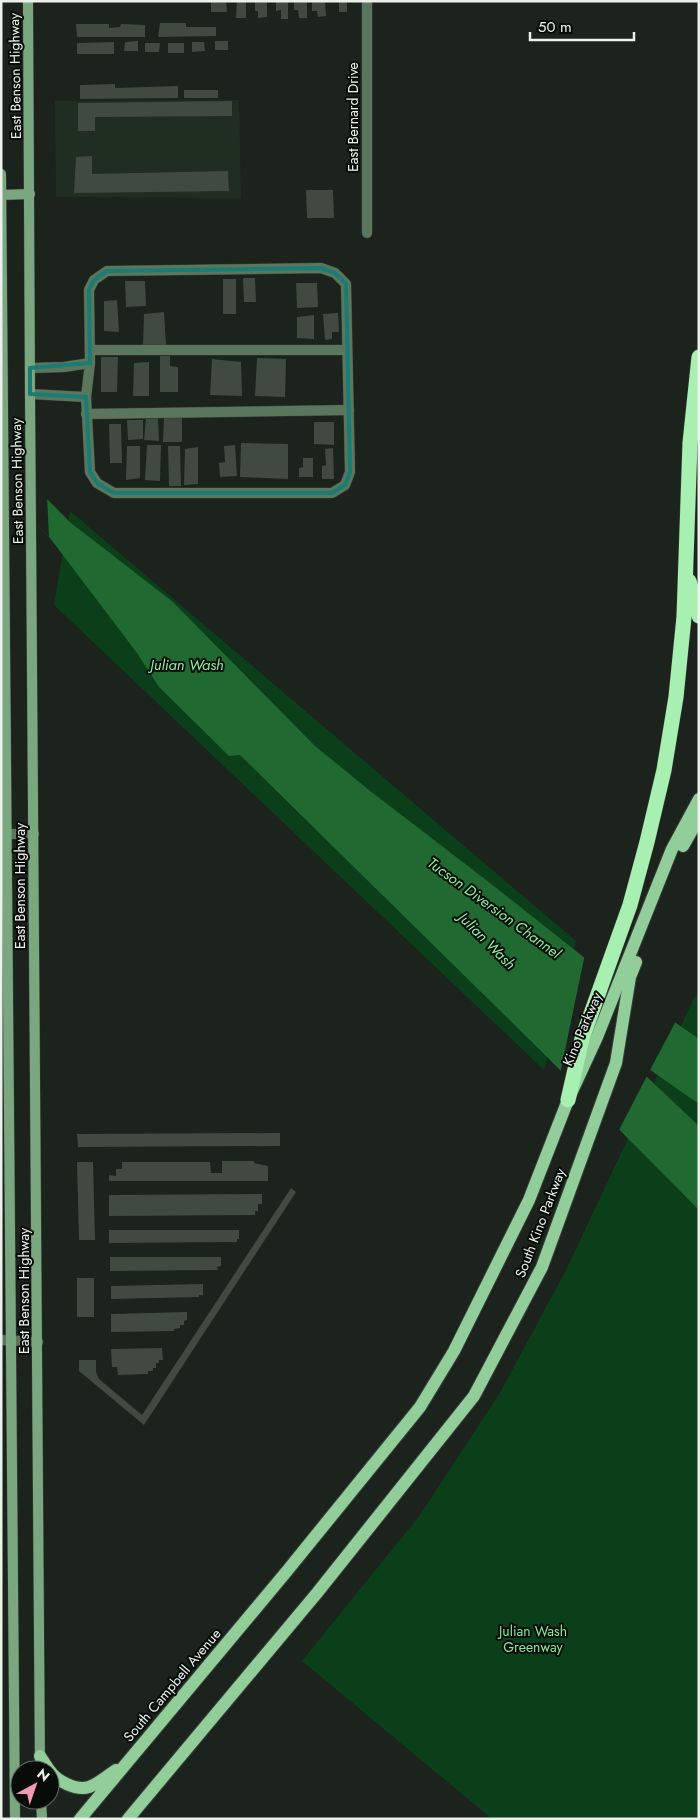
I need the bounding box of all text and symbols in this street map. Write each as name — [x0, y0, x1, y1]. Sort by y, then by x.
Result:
scale bar — [530, 10, 634, 42]
street label: East Benson Highway — [4, 12, 26, 139]
text: 50 m — [538, 16, 572, 38]
street label: East Bernard Drive — [343, 62, 363, 172]
street label: East Benson Highway — [6, 417, 28, 544]
water label: Julian Wash — [147, 654, 224, 676]
street label: East Benson Highway — [10, 822, 30, 949]
water label: Tucson Diversion Channel — [423, 852, 566, 964]
water label: Julian Wash — [451, 905, 521, 975]
street label: Kino Parkway — [558, 988, 607, 1069]
street label: South Kino Parkway — [510, 1165, 570, 1281]
street label: East Benson Highway — [14, 1227, 34, 1354]
park label: Julian Wash Greenway — [497, 1621, 567, 1657]
street label: South Campbell Avenue — [119, 1624, 225, 1746]
north arrow — [10, 1760, 60, 1810]
text: N — [33, 1764, 54, 1786]

